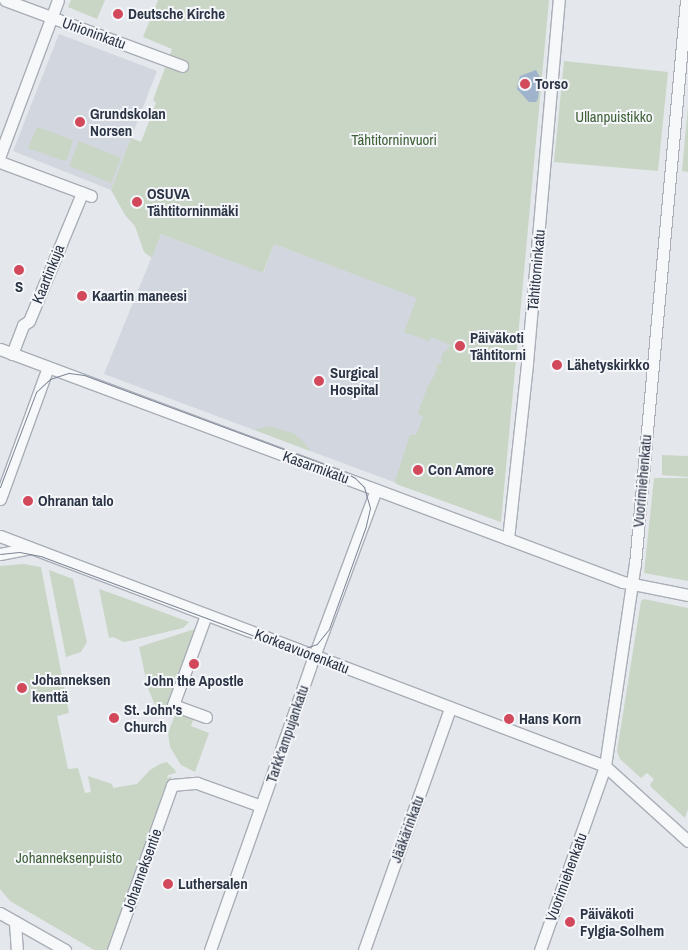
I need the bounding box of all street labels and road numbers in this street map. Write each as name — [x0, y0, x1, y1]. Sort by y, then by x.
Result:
street label: Unioninkatu — [60, 13, 128, 53]
street label: Tähtitorninkatu — [523, 229, 549, 311]
street label: Kaartinkuja — [28, 242, 68, 306]
street label: Vuorimiehenkatu — [629, 434, 655, 528]
street label: Kasarmikatu — [280, 447, 352, 487]
street label: Korkeavuorenkatu — [252, 625, 352, 677]
street label: Tarkk'ampujankatu — [262, 683, 312, 785]
street label: Jääkärinkatu — [386, 793, 428, 865]
street label: Johanneksentie — [119, 826, 165, 914]
street label: Vuorimiehenkatu — [542, 830, 590, 924]

